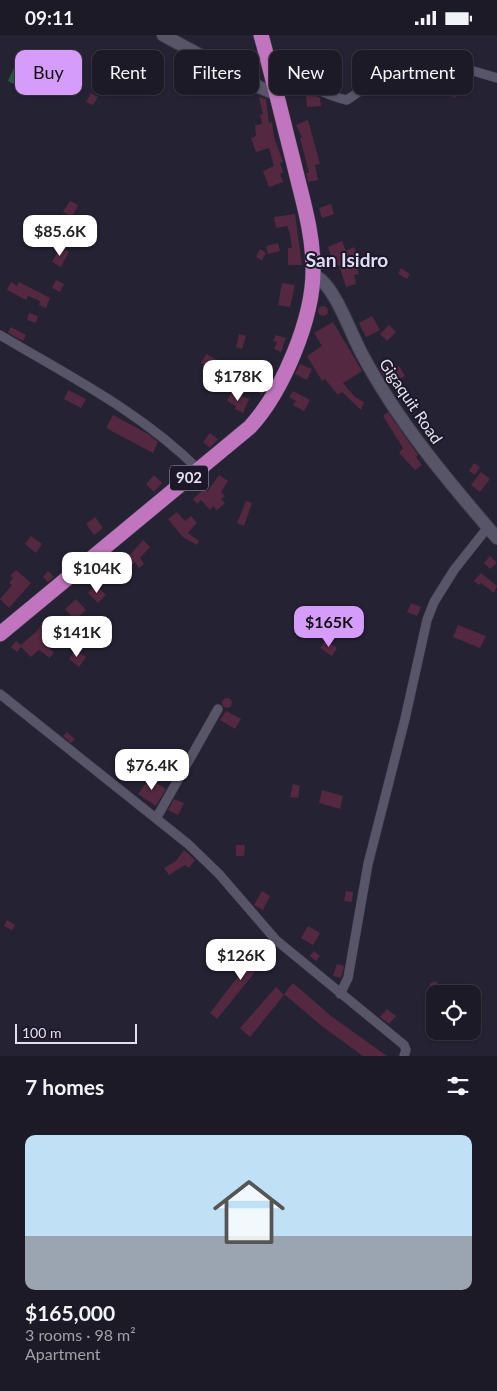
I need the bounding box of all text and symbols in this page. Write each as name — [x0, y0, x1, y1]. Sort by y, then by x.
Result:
text: 09:11 — [25, 6, 74, 29]
chip: Buy — [15, 50, 82, 95]
chip: Rent — [92, 50, 164, 95]
chip: Filters — [174, 50, 259, 95]
chip: New — [269, 50, 342, 95]
chip: Apartment — [352, 50, 473, 95]
pin: $85.6K — [19, 215, 101, 257]
text: $85.6K — [34, 221, 86, 240]
district label: San Isidro — [306, 248, 388, 271]
street label: Gigaquit Road — [376, 354, 447, 447]
pin: $178K — [203, 359, 273, 402]
text: $178K — [214, 366, 262, 385]
road number: 902 — [170, 465, 208, 491]
pin: $104K — [62, 551, 132, 594]
text: $104K — [73, 558, 121, 577]
pin: $165K — [294, 605, 364, 648]
text: $165K — [305, 612, 353, 631]
pin: $141K — [42, 615, 112, 658]
text: $141K — [53, 622, 101, 641]
pin: $76.4K — [111, 749, 193, 791]
text: $76.4K — [126, 755, 178, 774]
pin: $126K — [206, 939, 276, 981]
text: $126K — [217, 945, 265, 964]
map controls — [426, 985, 481, 1040]
button: locate — [426, 985, 481, 1040]
scale bar — [15, 1021, 138, 1044]
text: 100 m — [22, 1024, 61, 1041]
icon: filters — [444, 1072, 472, 1100]
text: 7 homes — [25, 1074, 104, 1099]
icon: home — [204, 1167, 294, 1257]
text: $165,000 — [25, 1300, 115, 1325]
text: 3 rooms · 98 m² — [25, 1325, 136, 1344]
text: Apartment — [25, 1344, 100, 1363]

